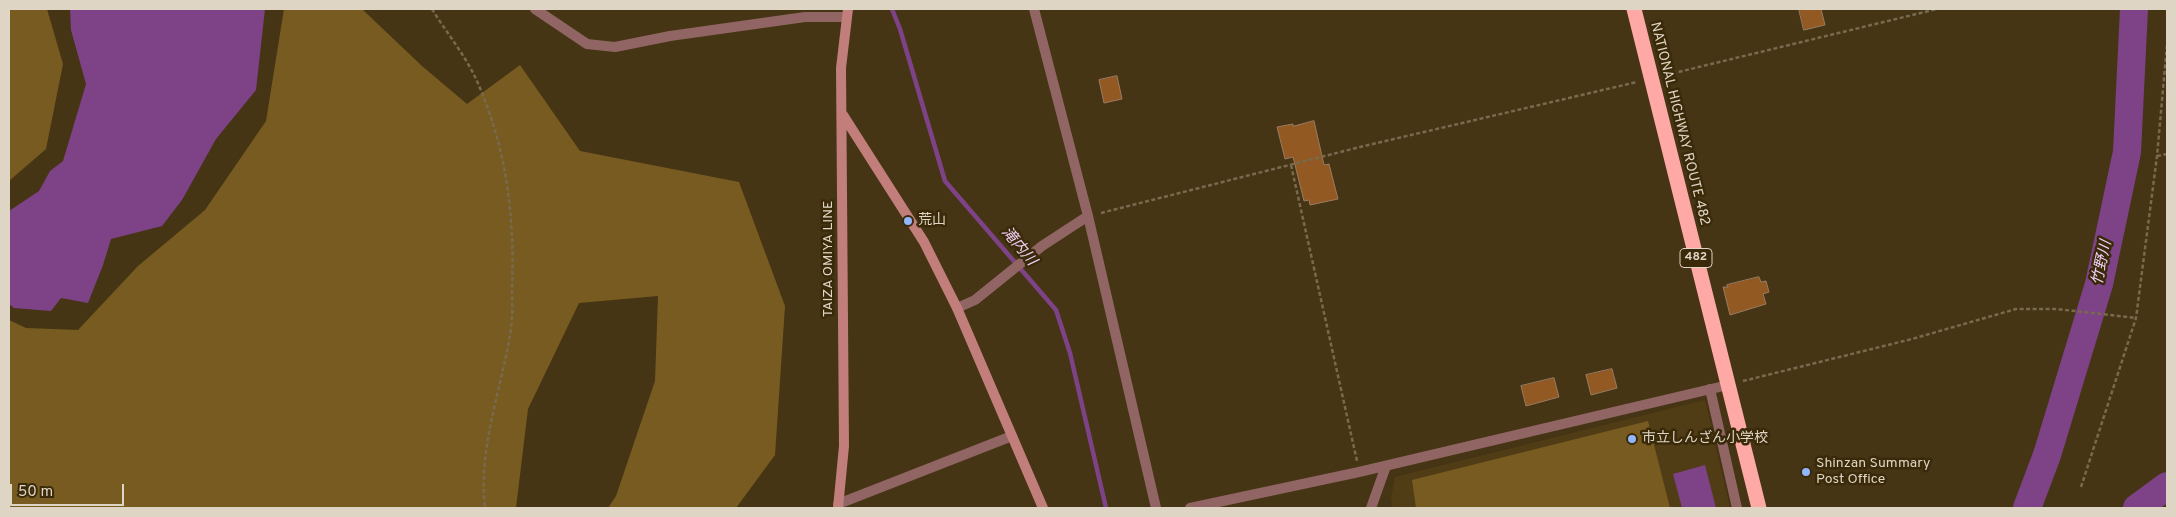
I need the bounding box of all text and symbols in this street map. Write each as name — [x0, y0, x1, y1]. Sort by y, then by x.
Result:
street label: NATIONAL HIGHWAY ROUTE 482 — [1646, 21, 1712, 227]
street label: TAIZA OMIYA LINE — [821, 201, 837, 317]
place label: 荒山 — [918, 213, 946, 229]
marker: 荒山 — [902, 215, 914, 227]
water label: 滝内川 — [997, 224, 1039, 270]
water label: 竹野川 — [2090, 239, 2116, 287]
road number: 482 — [1680, 248, 1712, 268]
place label: 市立しんざん小学校 — [1642, 431, 1768, 447]
marker: 市立しんざん小学校 — [1626, 433, 1638, 445]
place label: Shinzan Summary Post Office — [1816, 456, 1930, 488]
marker: Shinzan Summary Post Office — [1800, 466, 1812, 478]
scale bar — [12, 474, 126, 506]
text: 50 m — [18, 483, 53, 502]

